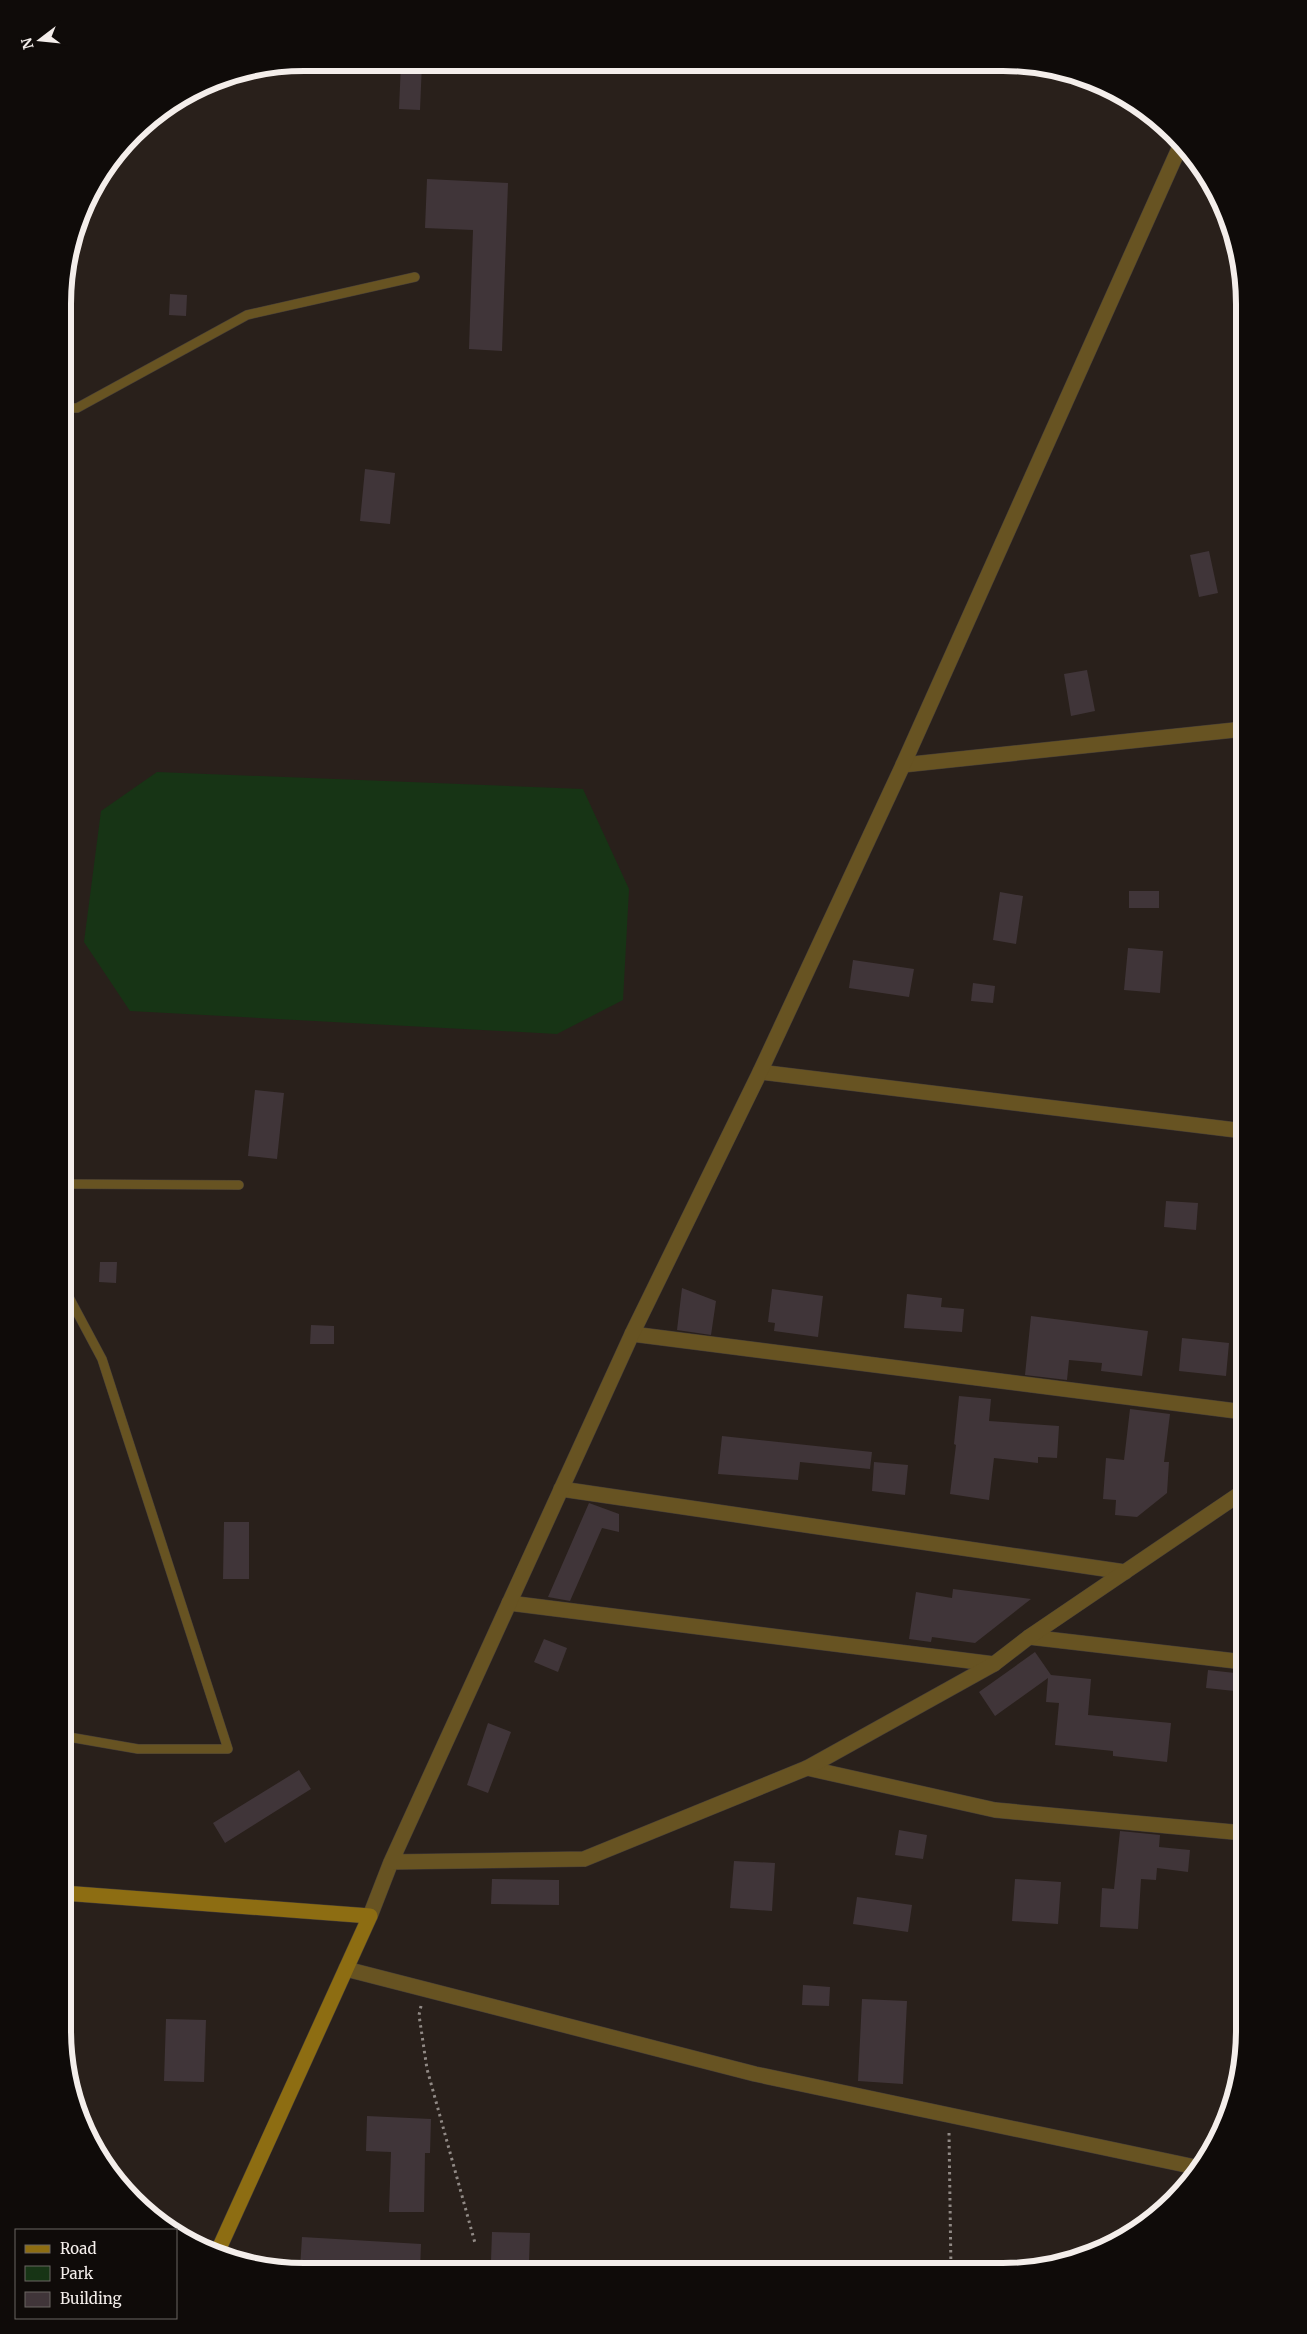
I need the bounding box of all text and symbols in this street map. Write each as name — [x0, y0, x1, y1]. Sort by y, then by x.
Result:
north arrow — [15, 15, 65, 65]
text: N — [17, 36, 38, 51]
legend — [15, 2229, 178, 2319]
text: Road — [60, 2239, 96, 2258]
text: Park — [60, 2264, 94, 2283]
text: Building — [60, 2289, 122, 2308]

